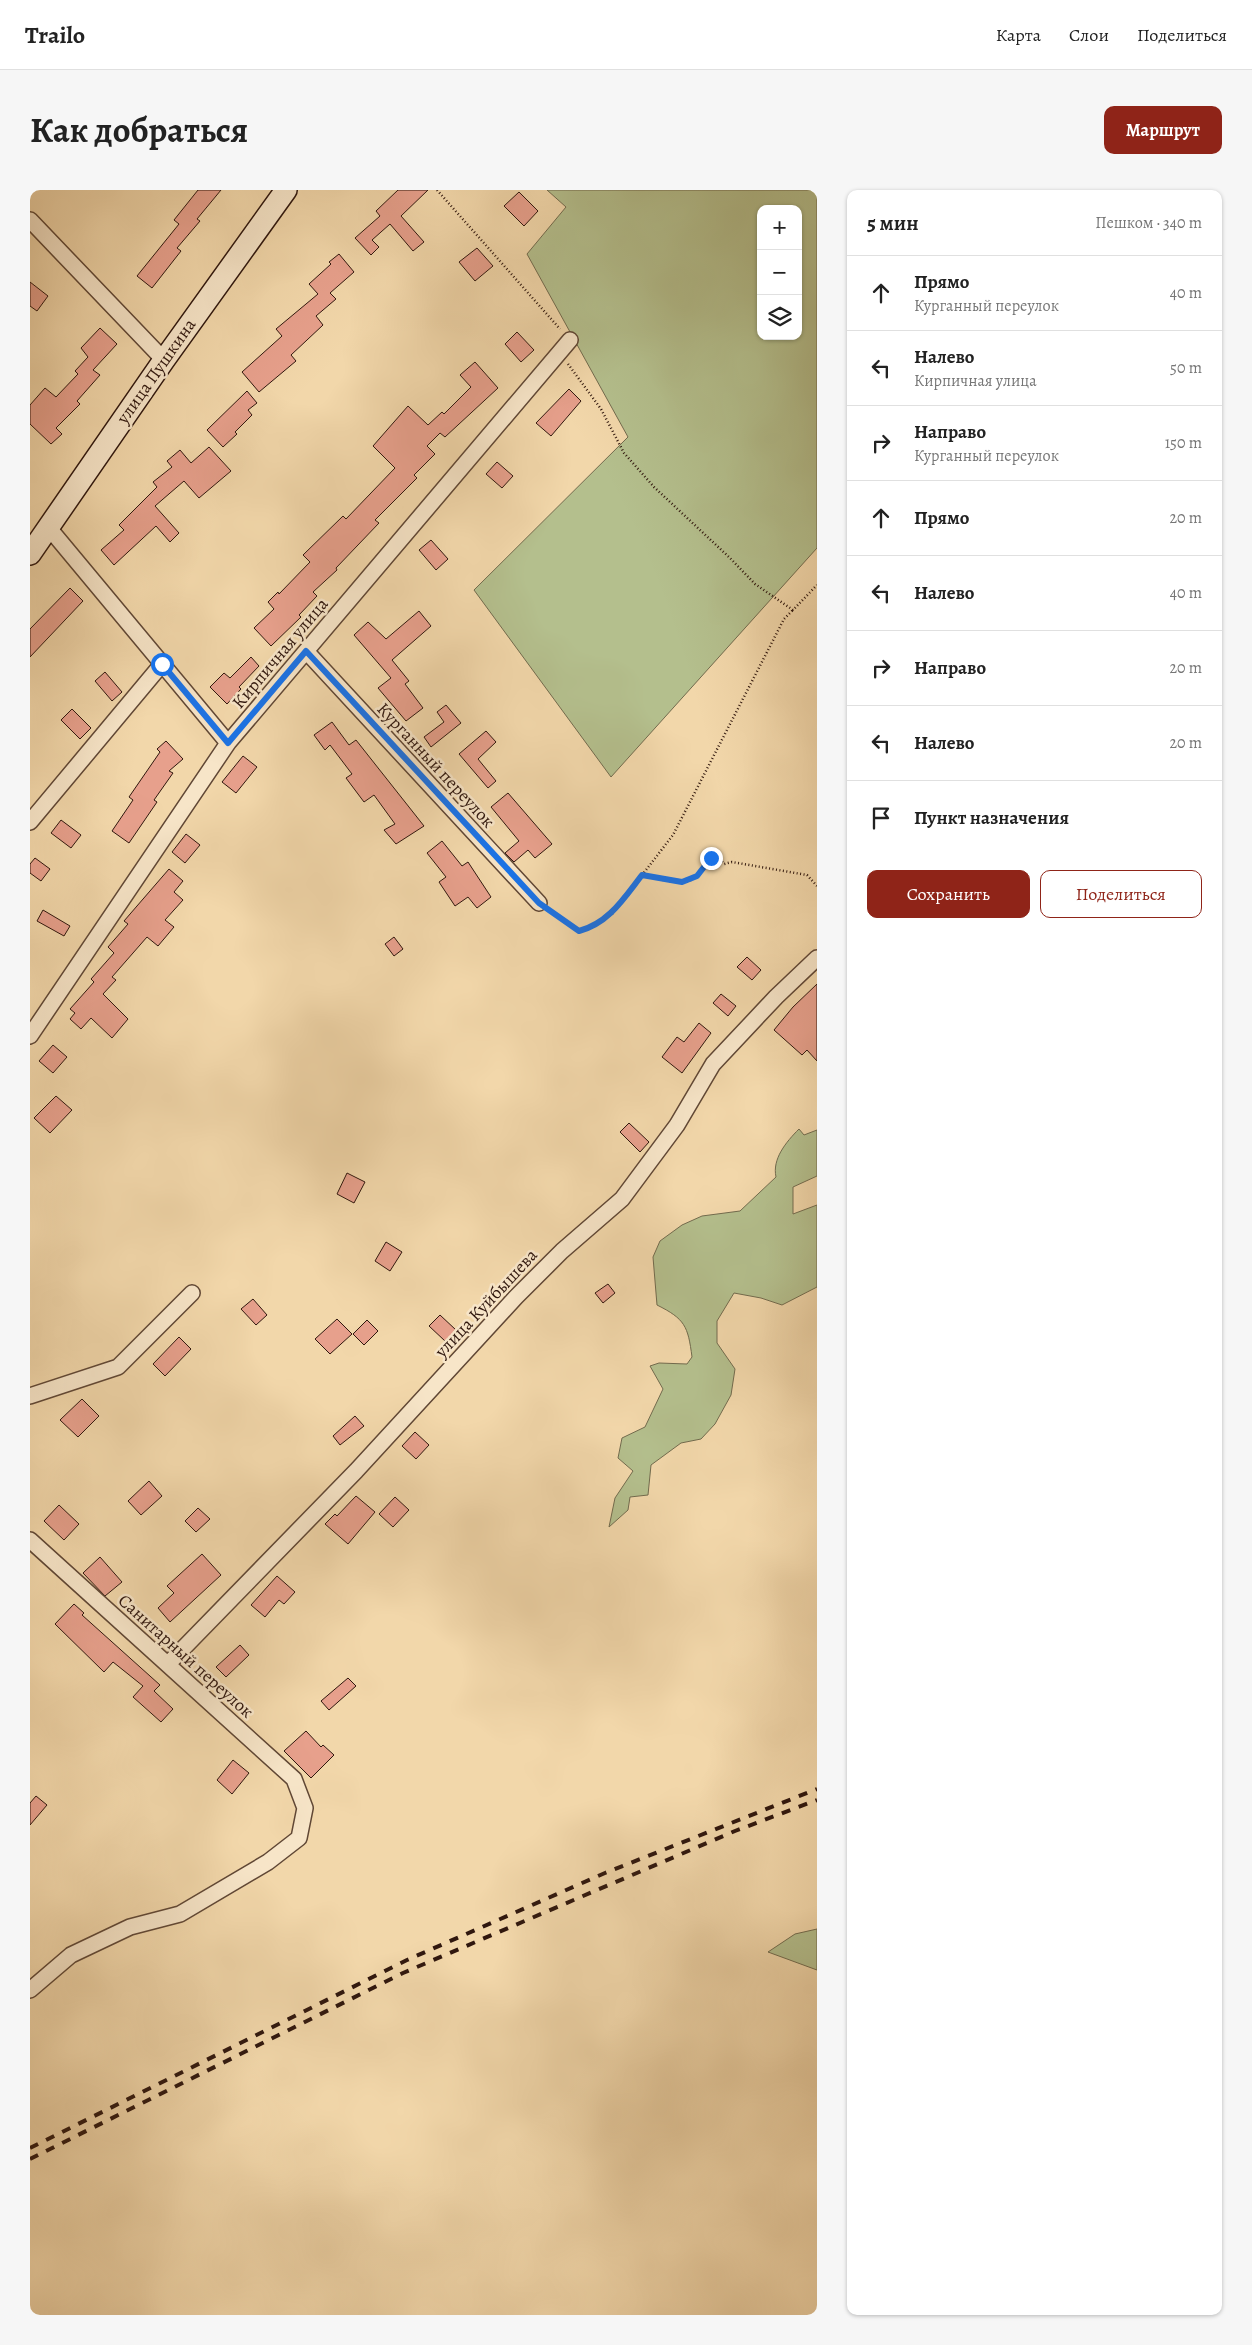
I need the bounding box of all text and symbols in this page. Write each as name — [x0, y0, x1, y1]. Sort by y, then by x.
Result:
text: Trailo — [25, 19, 85, 51]
text: Карта — [996, 23, 1041, 47]
text: Слои — [1069, 23, 1109, 47]
text: Поделиться — [1137, 23, 1227, 47]
text: Как добраться — [30, 106, 248, 154]
button: Маршрут — [1104, 106, 1222, 154]
map controls — [757, 205, 802, 340]
button: + — [757, 205, 802, 250]
text: 5 мин — [867, 209, 919, 237]
text: Пешком · 340 m — [1095, 212, 1202, 234]
button: − — [757, 250, 802, 295]
text: Прямо — [914, 269, 969, 295]
icon: ahead — [867, 279, 895, 307]
text: 40 m — [1170, 282, 1202, 304]
button: layers — [757, 295, 802, 340]
text: Курганный переулок — [914, 295, 1059, 317]
street label: улица Пушкина — [110, 313, 202, 429]
text: Налево — [914, 344, 974, 370]
icon: left — [867, 354, 895, 382]
text: 50 m — [1170, 357, 1202, 379]
text: Кирпичная улица — [914, 370, 1037, 392]
text: Направо — [914, 419, 986, 445]
icon: right — [867, 429, 895, 457]
text: 150 m — [1165, 432, 1202, 454]
text: Курганный переулок — [914, 445, 1059, 467]
icon: ahead — [867, 504, 895, 532]
text: Прямо — [914, 505, 969, 531]
text: 20 m — [1169, 507, 1202, 529]
icon: left — [867, 579, 895, 607]
text: Налево — [914, 580, 974, 606]
text: 40 m — [1170, 582, 1202, 604]
street label: Кирпичная улица — [226, 592, 334, 714]
route start — [151, 653, 174, 676]
icon: right — [867, 654, 895, 682]
text: Направо — [914, 655, 986, 681]
text: 20 m — [1169, 657, 1202, 679]
street label: Курганный переулок — [372, 697, 500, 833]
icon: left — [867, 729, 895, 757]
text: Налево — [914, 730, 974, 756]
text: 20 m — [1169, 732, 1202, 754]
icon: arrive — [867, 804, 895, 832]
text: Пункт назначения — [914, 805, 1069, 831]
route end — [700, 847, 723, 870]
button: Сохранить — [867, 870, 1030, 918]
button: Поделиться — [1040, 870, 1202, 918]
street label: улица Куйбышева — [429, 1243, 543, 1363]
street label: Санитарный переулок — [113, 1589, 259, 1723]

